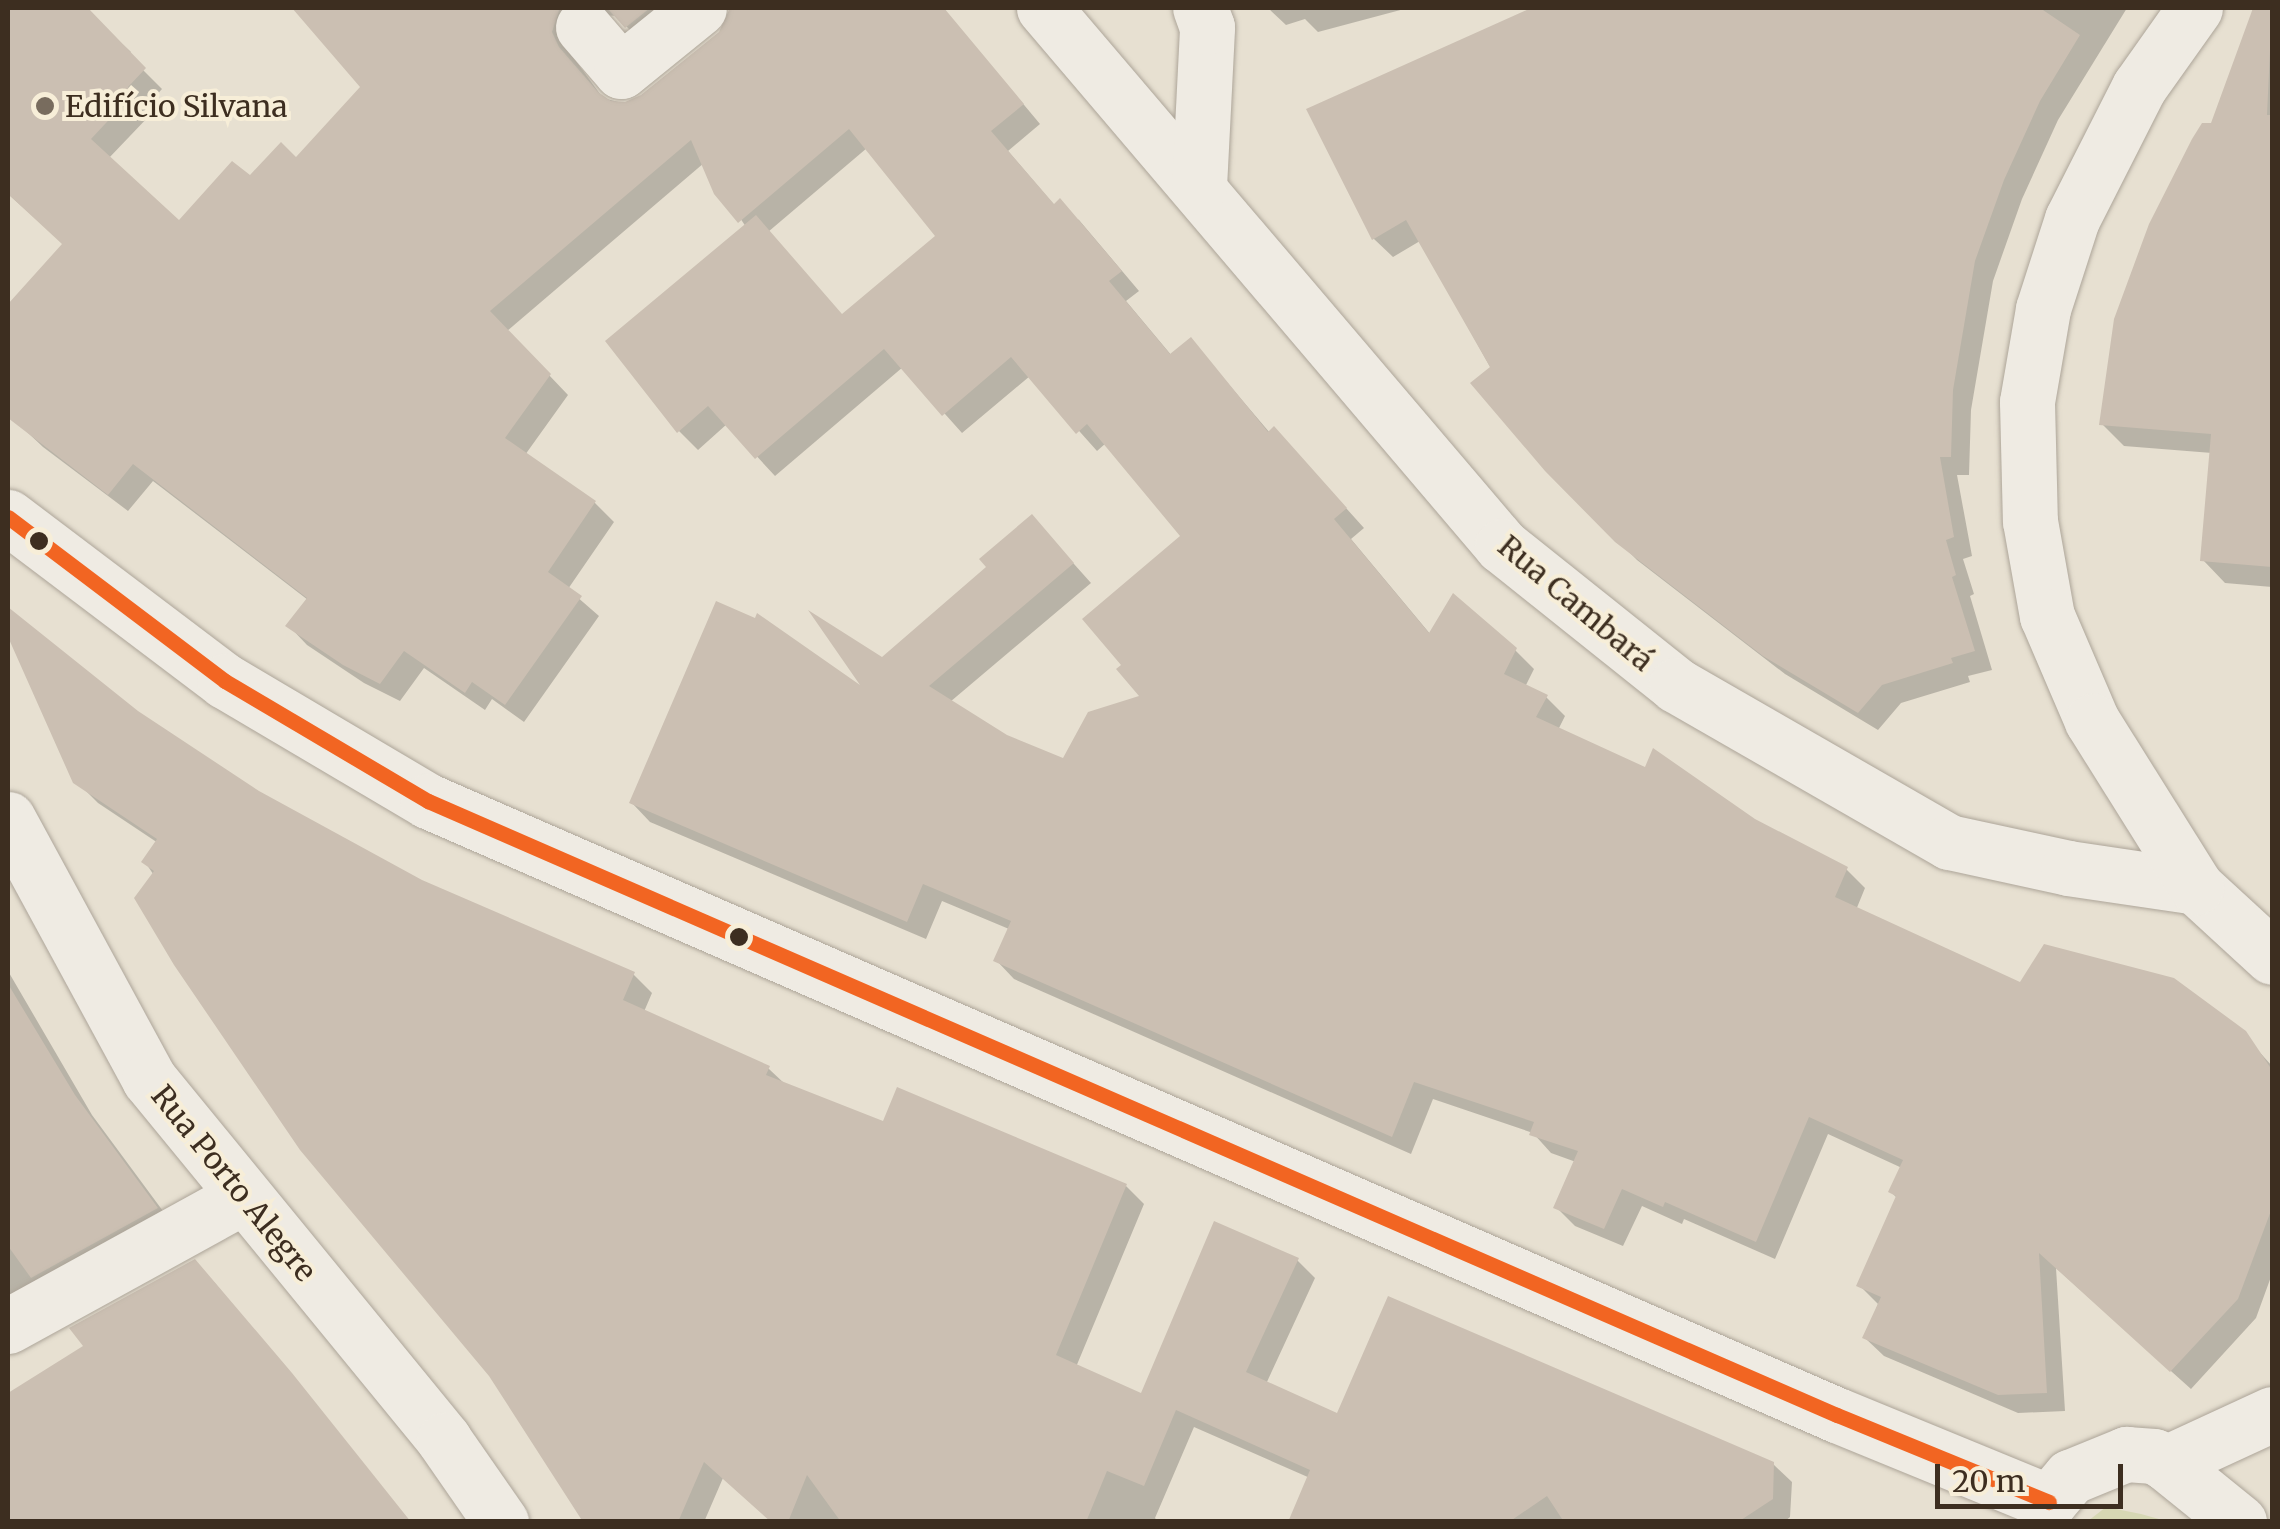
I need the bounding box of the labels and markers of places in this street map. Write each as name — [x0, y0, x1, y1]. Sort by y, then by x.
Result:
place label: Edifício Silvana — [65, 88, 287, 124]
marker: Edifício Silvana — [34, 95, 56, 117]
unlabelled marker — [29, 531, 49, 551]
unlabelled marker — [729, 927, 749, 947]

